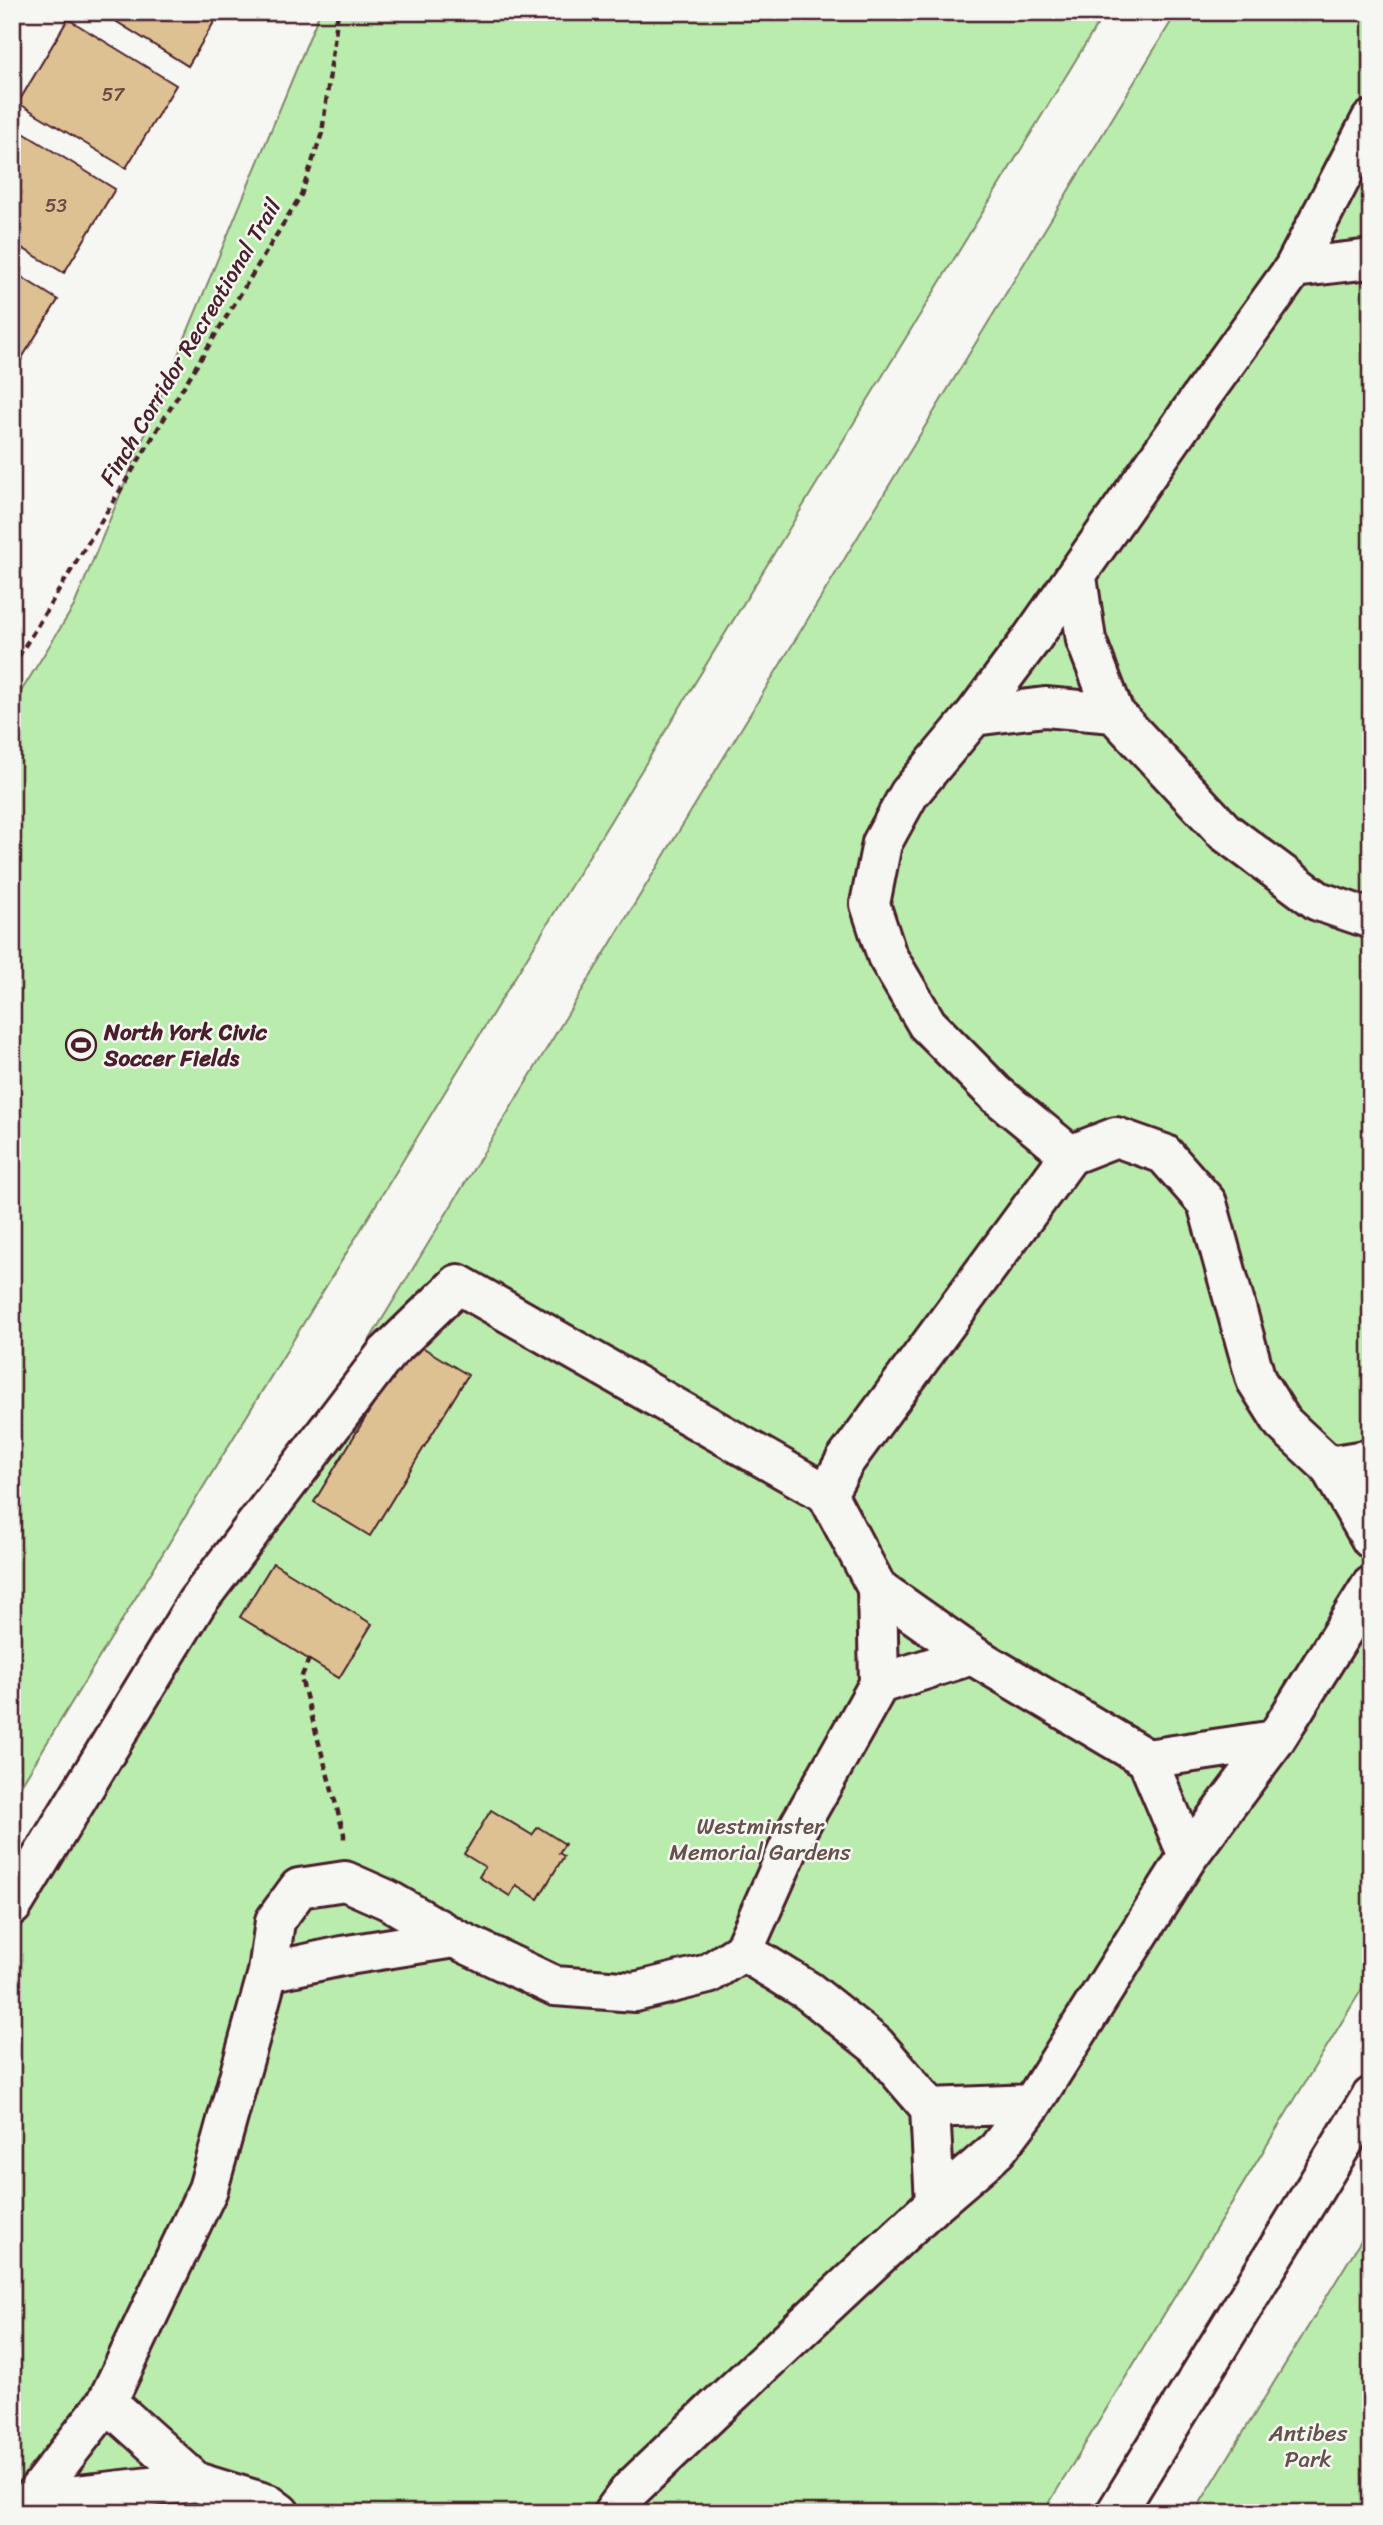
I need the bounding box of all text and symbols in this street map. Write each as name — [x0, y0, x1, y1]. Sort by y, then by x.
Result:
house number: 57 — [102, 78, 125, 111]
house number: 53 — [45, 189, 68, 222]
street label: Finch Corridor Recreational Trail — [88, 190, 293, 494]
place label: North York Civic Soccer Fields — [103, 1012, 268, 1079]
sports icon: North York Civic Soccer Fields — [64, 1028, 98, 1062]
park label: Westminster Memorial Gardens — [669, 1806, 851, 1873]
park label: Antibes Park — [1268, 2413, 1348, 2480]

